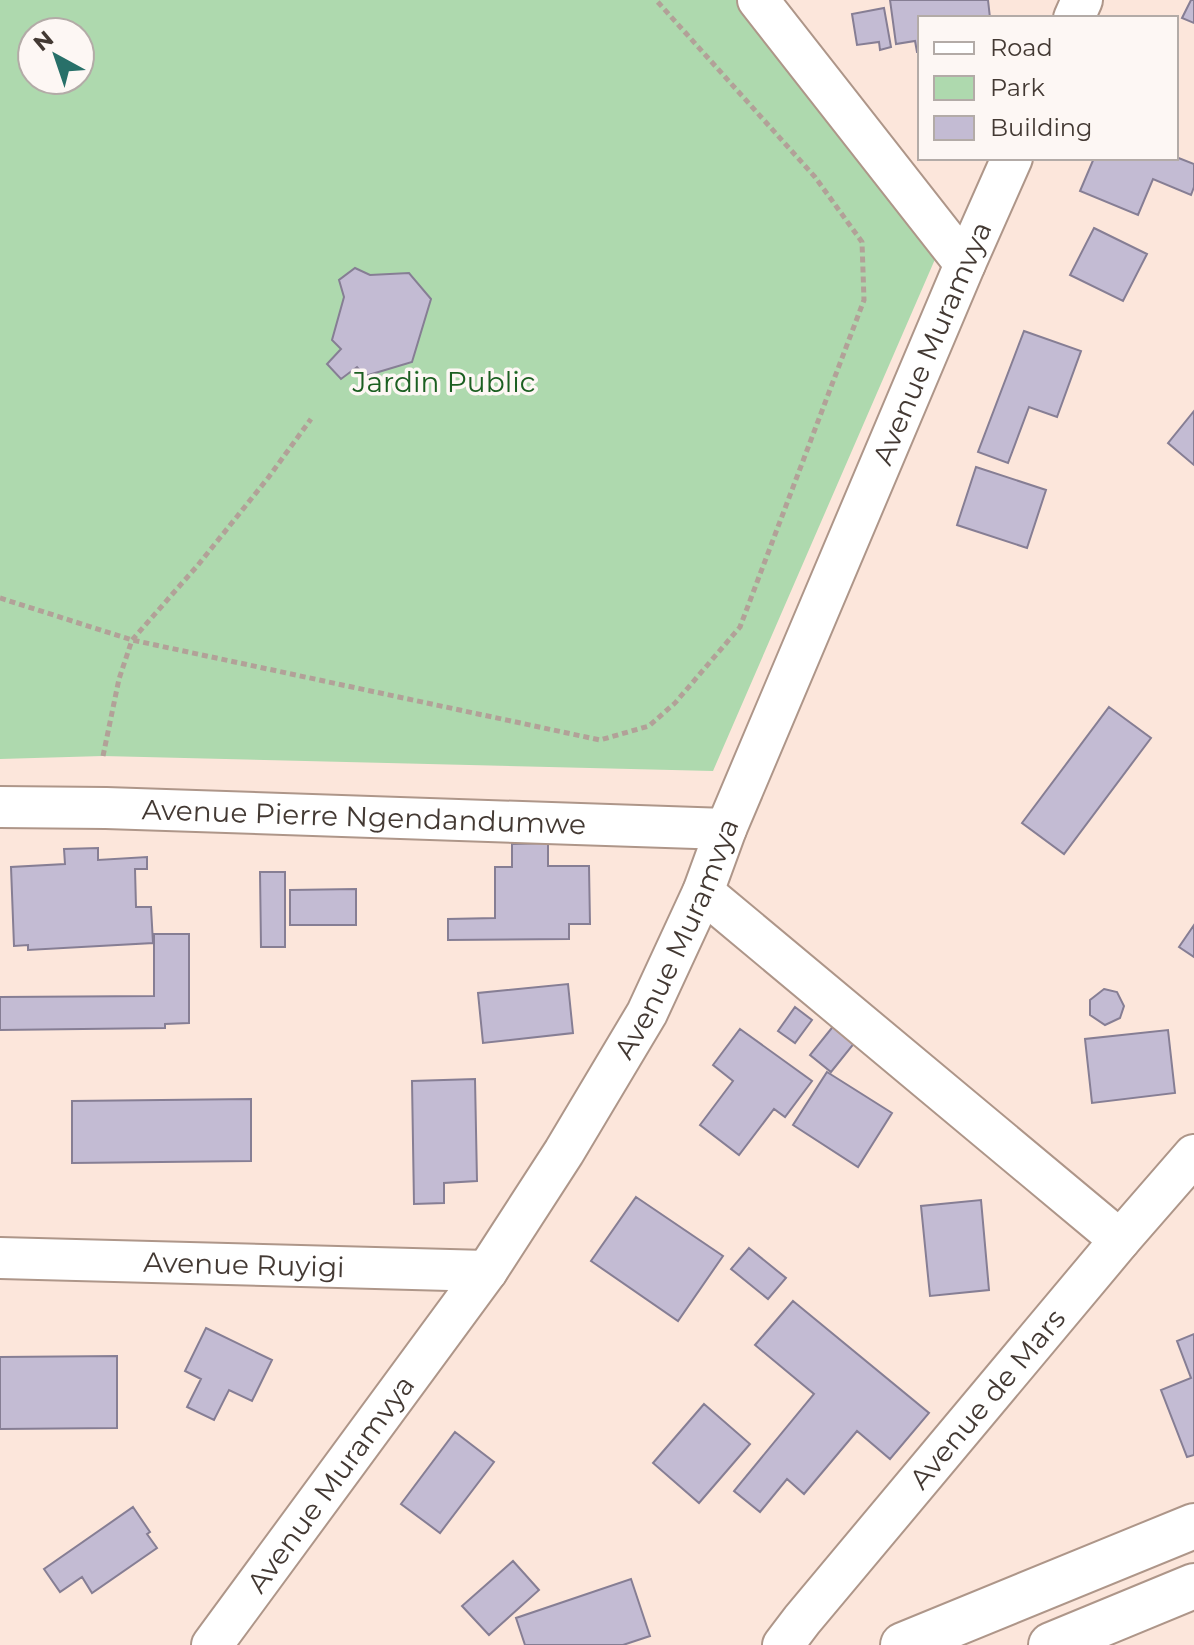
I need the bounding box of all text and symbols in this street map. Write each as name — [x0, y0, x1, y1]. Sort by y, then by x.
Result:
north arrow — [16, 16, 96, 96]
legend — [918, 16, 1178, 160]
text: N — [28, 25, 59, 57]
text: Road — [990, 33, 1053, 62]
text: Park — [990, 73, 1045, 102]
text: Building — [990, 113, 1093, 142]
street label: Avenue Muramvya — [865, 216, 999, 470]
park label: Jardin Public — [352, 365, 535, 399]
street label: Avenue Pierre Ngendandumwe — [141, 792, 587, 841]
street label: Avenue Muramvya — [607, 813, 746, 1065]
street label: Avenue Ruyigi — [143, 1245, 345, 1284]
street label: Avenue de Mars — [902, 1302, 1072, 1496]
street label: Avenue Muramvya — [239, 1369, 421, 1599]

